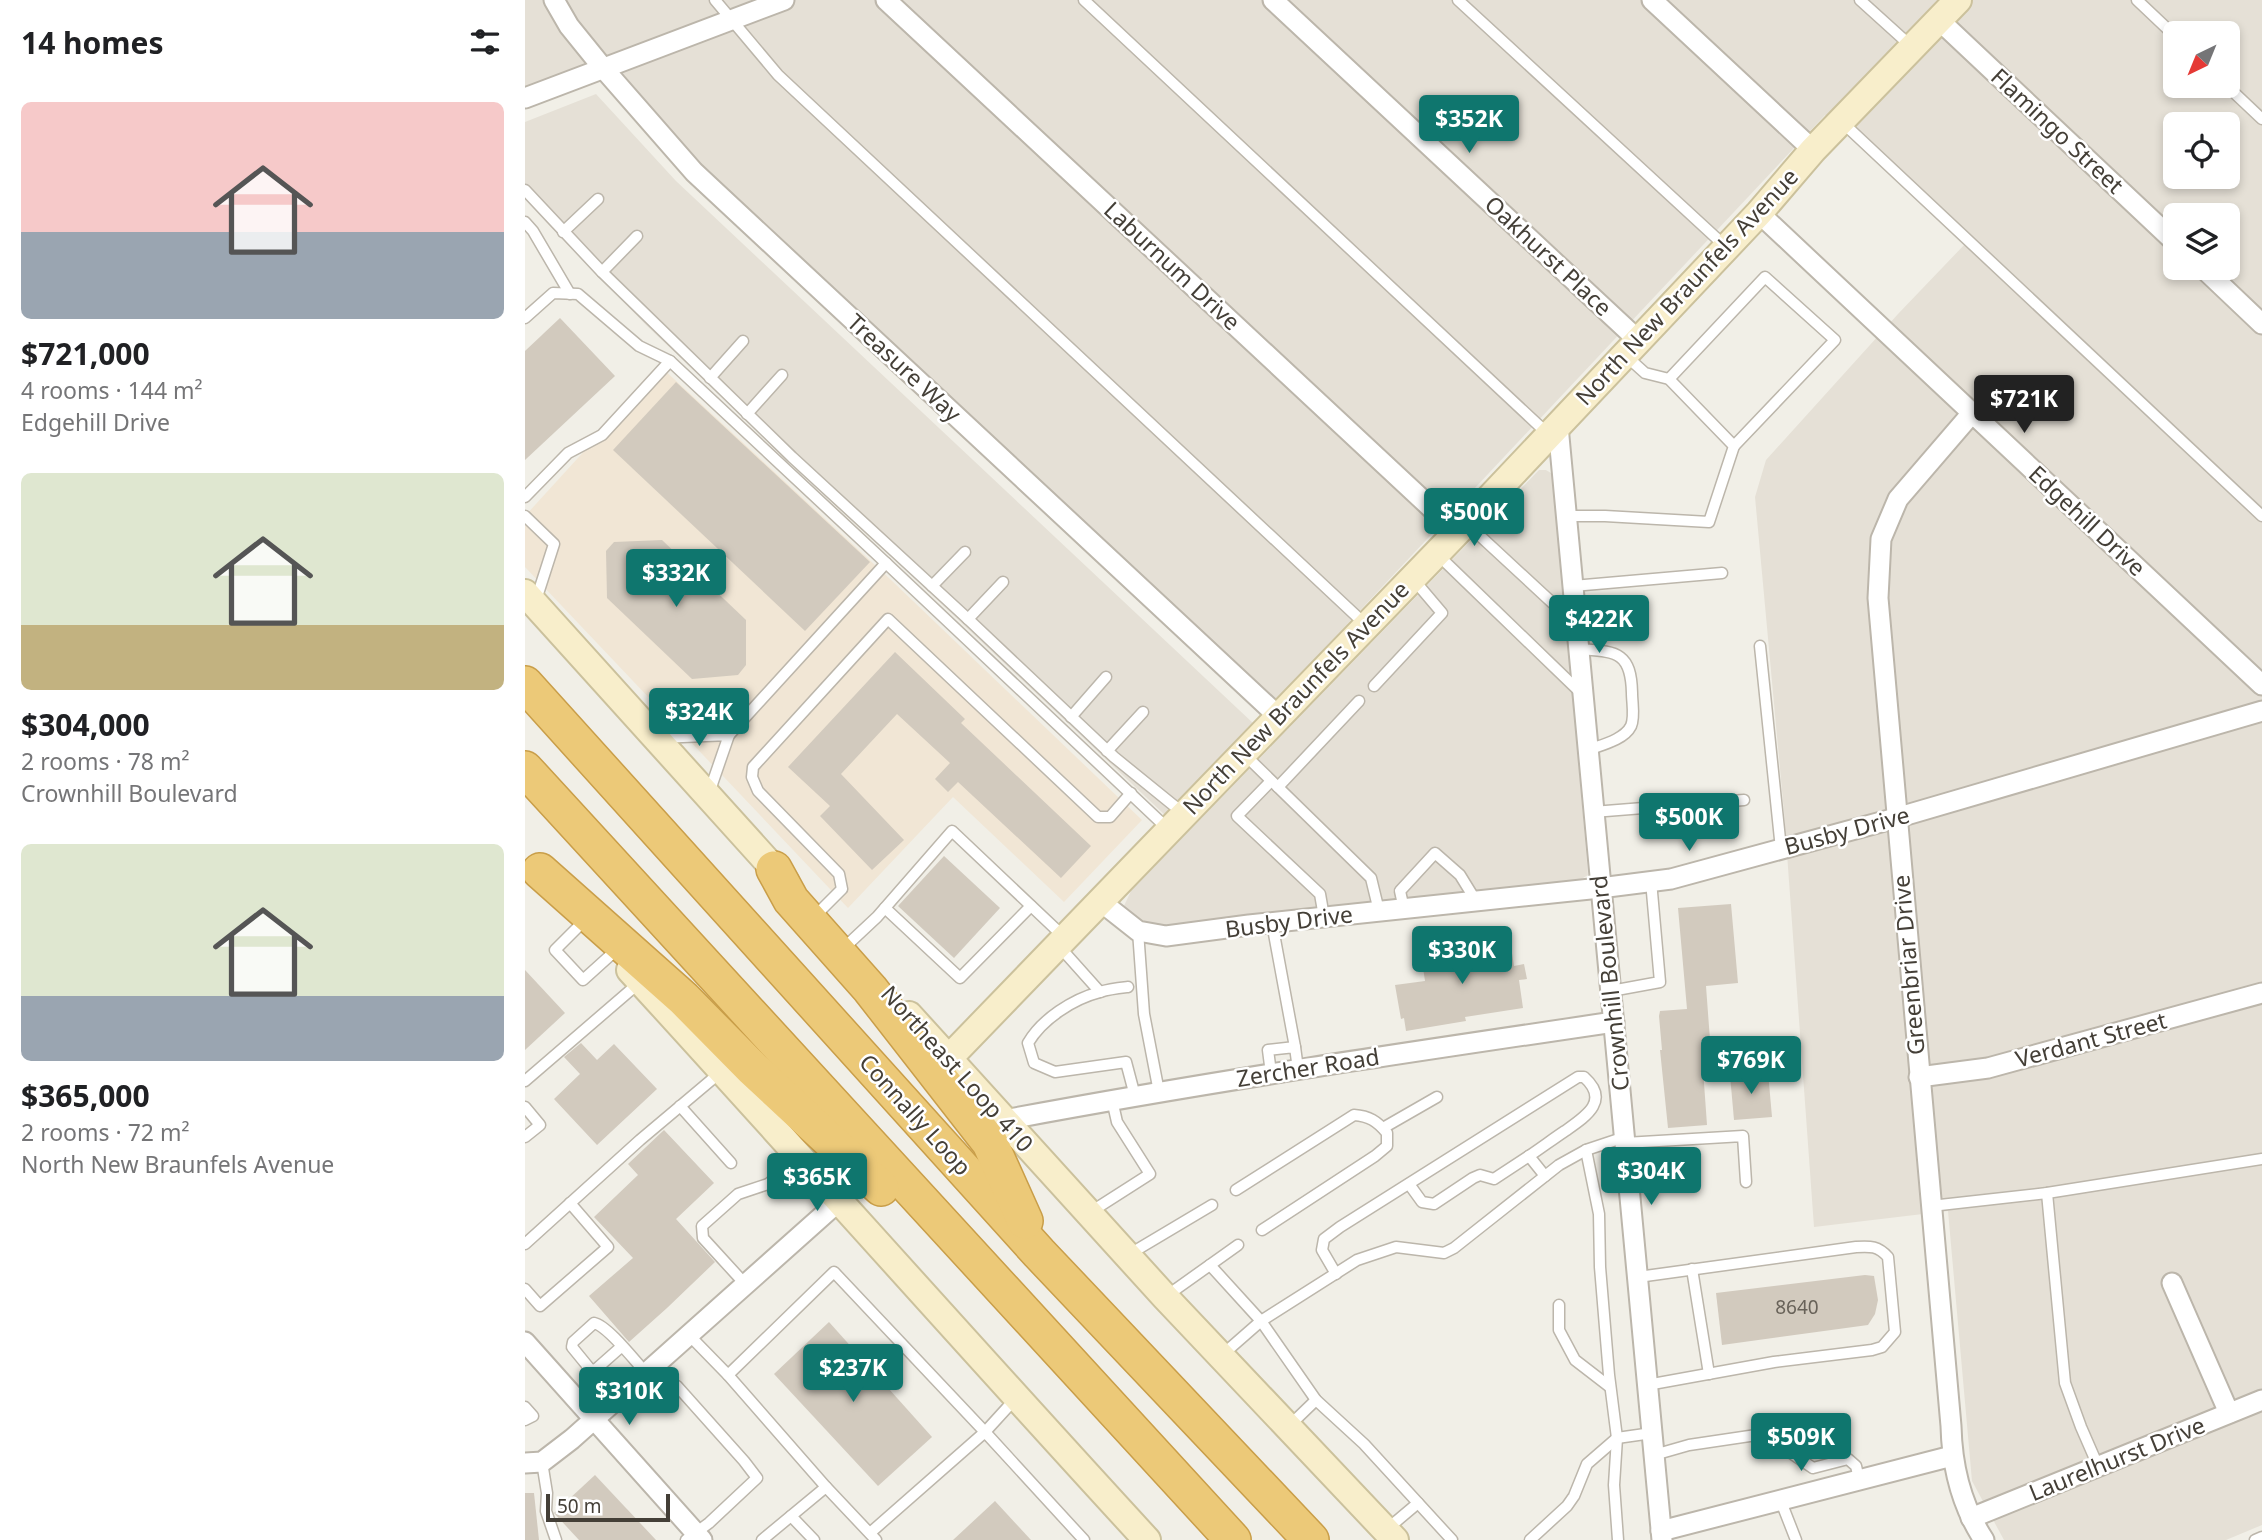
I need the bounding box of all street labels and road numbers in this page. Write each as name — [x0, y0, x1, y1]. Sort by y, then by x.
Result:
street label: Flamingo Street — [1984, 60, 2131, 200]
street label: North New Braunfels Avenue — [1568, 161, 1805, 412]
street label: Oakhurst Place — [1478, 188, 1619, 323]
street label: Laburnum Drive — [1098, 194, 1248, 337]
street label: Treasure Way — [841, 306, 969, 429]
street label: Edgehill Drive — [2022, 458, 2153, 583]
street label: North New Braunfels Avenue — [1175, 573, 1416, 821]
street label: Busby Drive — [1781, 798, 1913, 862]
street label: Crownhill Boulevard — [1582, 874, 1636, 1092]
street label: Greenbriar Drive — [1884, 874, 1932, 1057]
street label: Busby Drive — [1223, 897, 1355, 945]
street label: Northeast Loop 410 — [874, 978, 1041, 1159]
street label: Verdant Street — [2012, 1004, 2170, 1075]
street label: Zercher Road — [1234, 1040, 1382, 1094]
street label: Connally Loop — [853, 1047, 979, 1182]
street label: Laurelhurst Drive — [2024, 1408, 2209, 1508]

